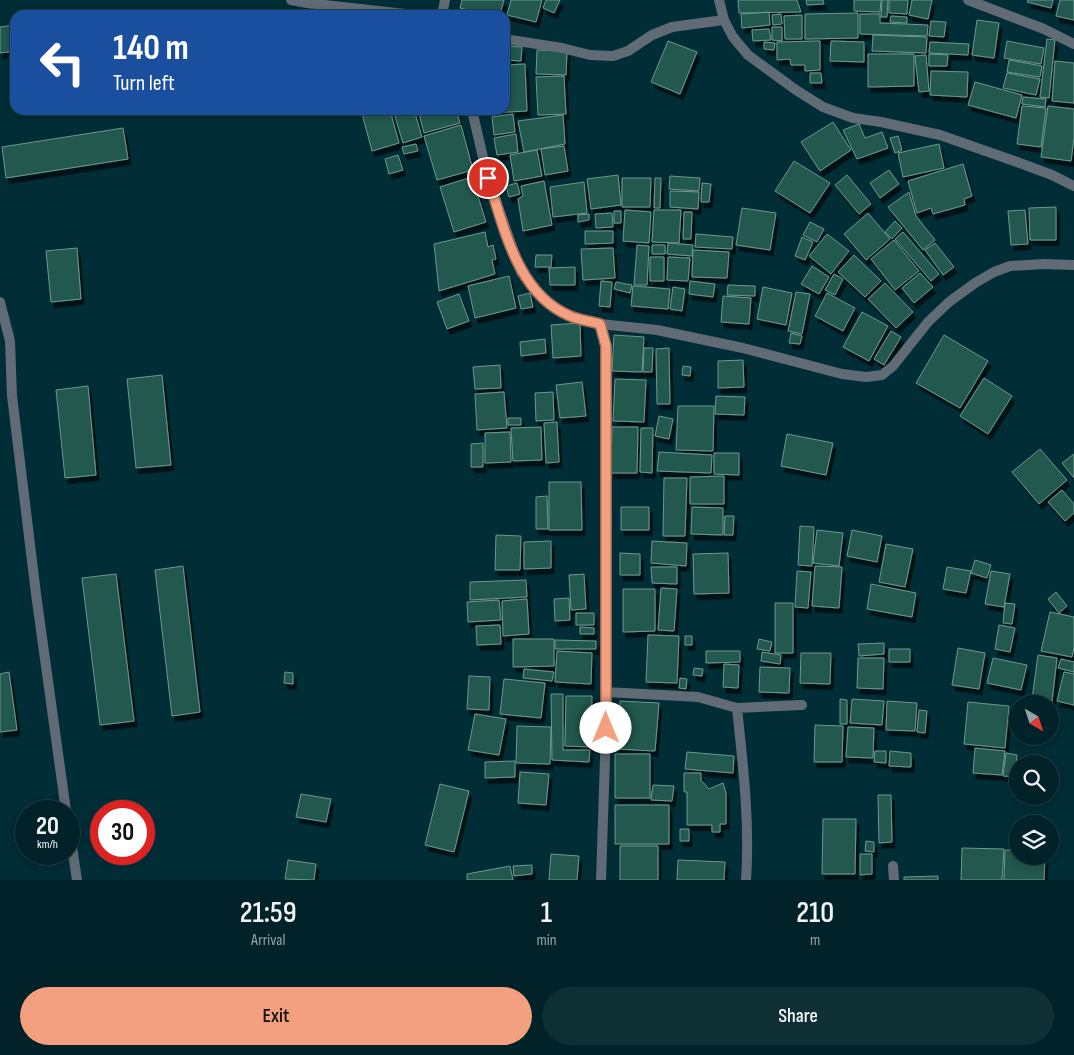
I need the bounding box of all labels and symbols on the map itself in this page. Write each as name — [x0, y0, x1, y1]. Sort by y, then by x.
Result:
pin — [467, 157, 509, 199]
north arrow — [1009, 695, 1059, 745]
position arrow — [579, 701, 631, 753]
speed limit sign: 30 — [90, 800, 155, 865]

